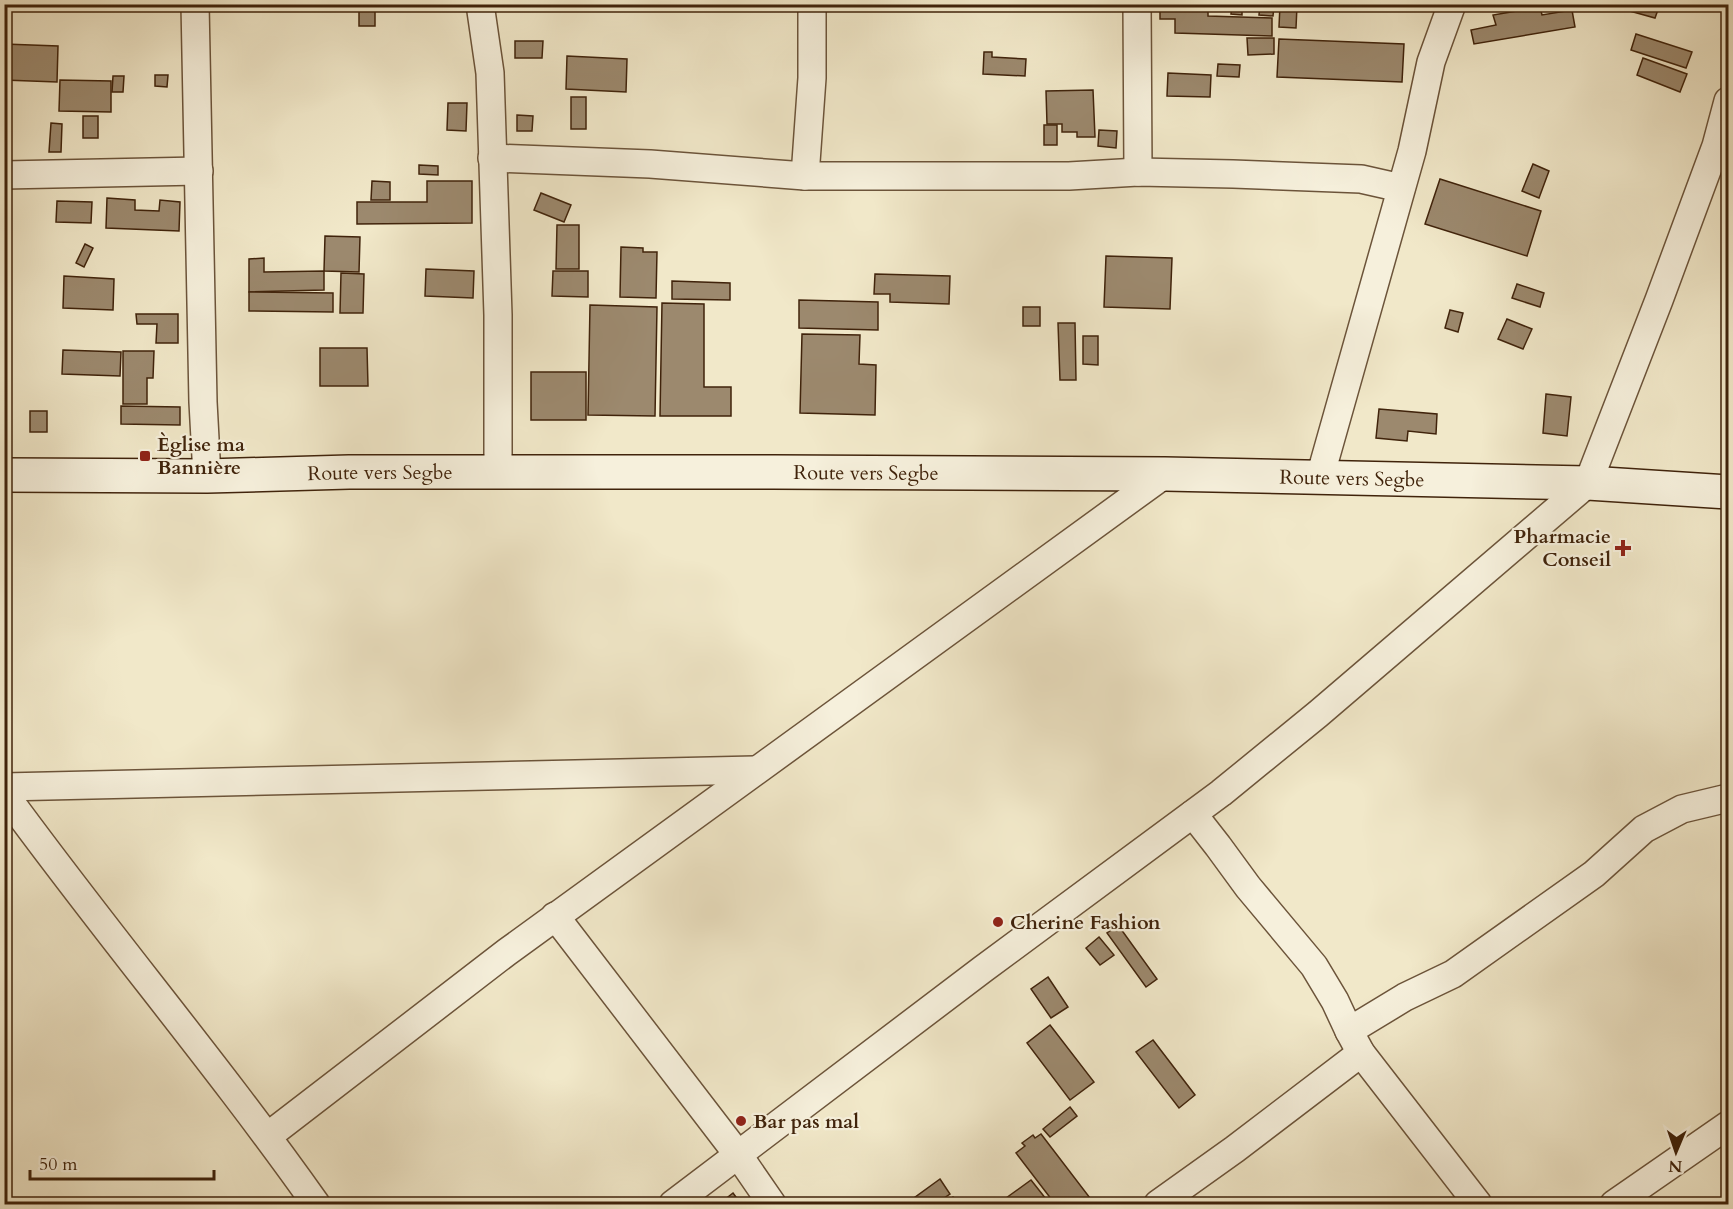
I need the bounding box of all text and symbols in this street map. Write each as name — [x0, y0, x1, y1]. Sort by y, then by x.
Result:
place label: Èglise ma Bannière — [157, 431, 245, 481]
marker: Èglise ma Bannière — [138, 449, 152, 463]
street label: Route vers Segbe — [307, 458, 453, 487]
street label: Route vers Segbe — [793, 459, 939, 486]
street label: Route vers Segbe — [1279, 463, 1425, 493]
place label: Pharmacie Conseil — [1514, 523, 1611, 573]
marker: Pharmacie Conseil — [1616, 541, 1630, 555]
place label: Cherine Fashion — [1010, 909, 1161, 936]
marker: Cherine Fashion — [991, 915, 1005, 929]
place label: Bar pas mal — [753, 1108, 859, 1135]
marker: Bar pas mal — [734, 1114, 748, 1128]
north arrow — [1646, 1122, 1706, 1182]
scale bar — [30, 1143, 214, 1181]
text: 50 m — [39, 1152, 78, 1177]
text: N — [1668, 1155, 1683, 1177]

